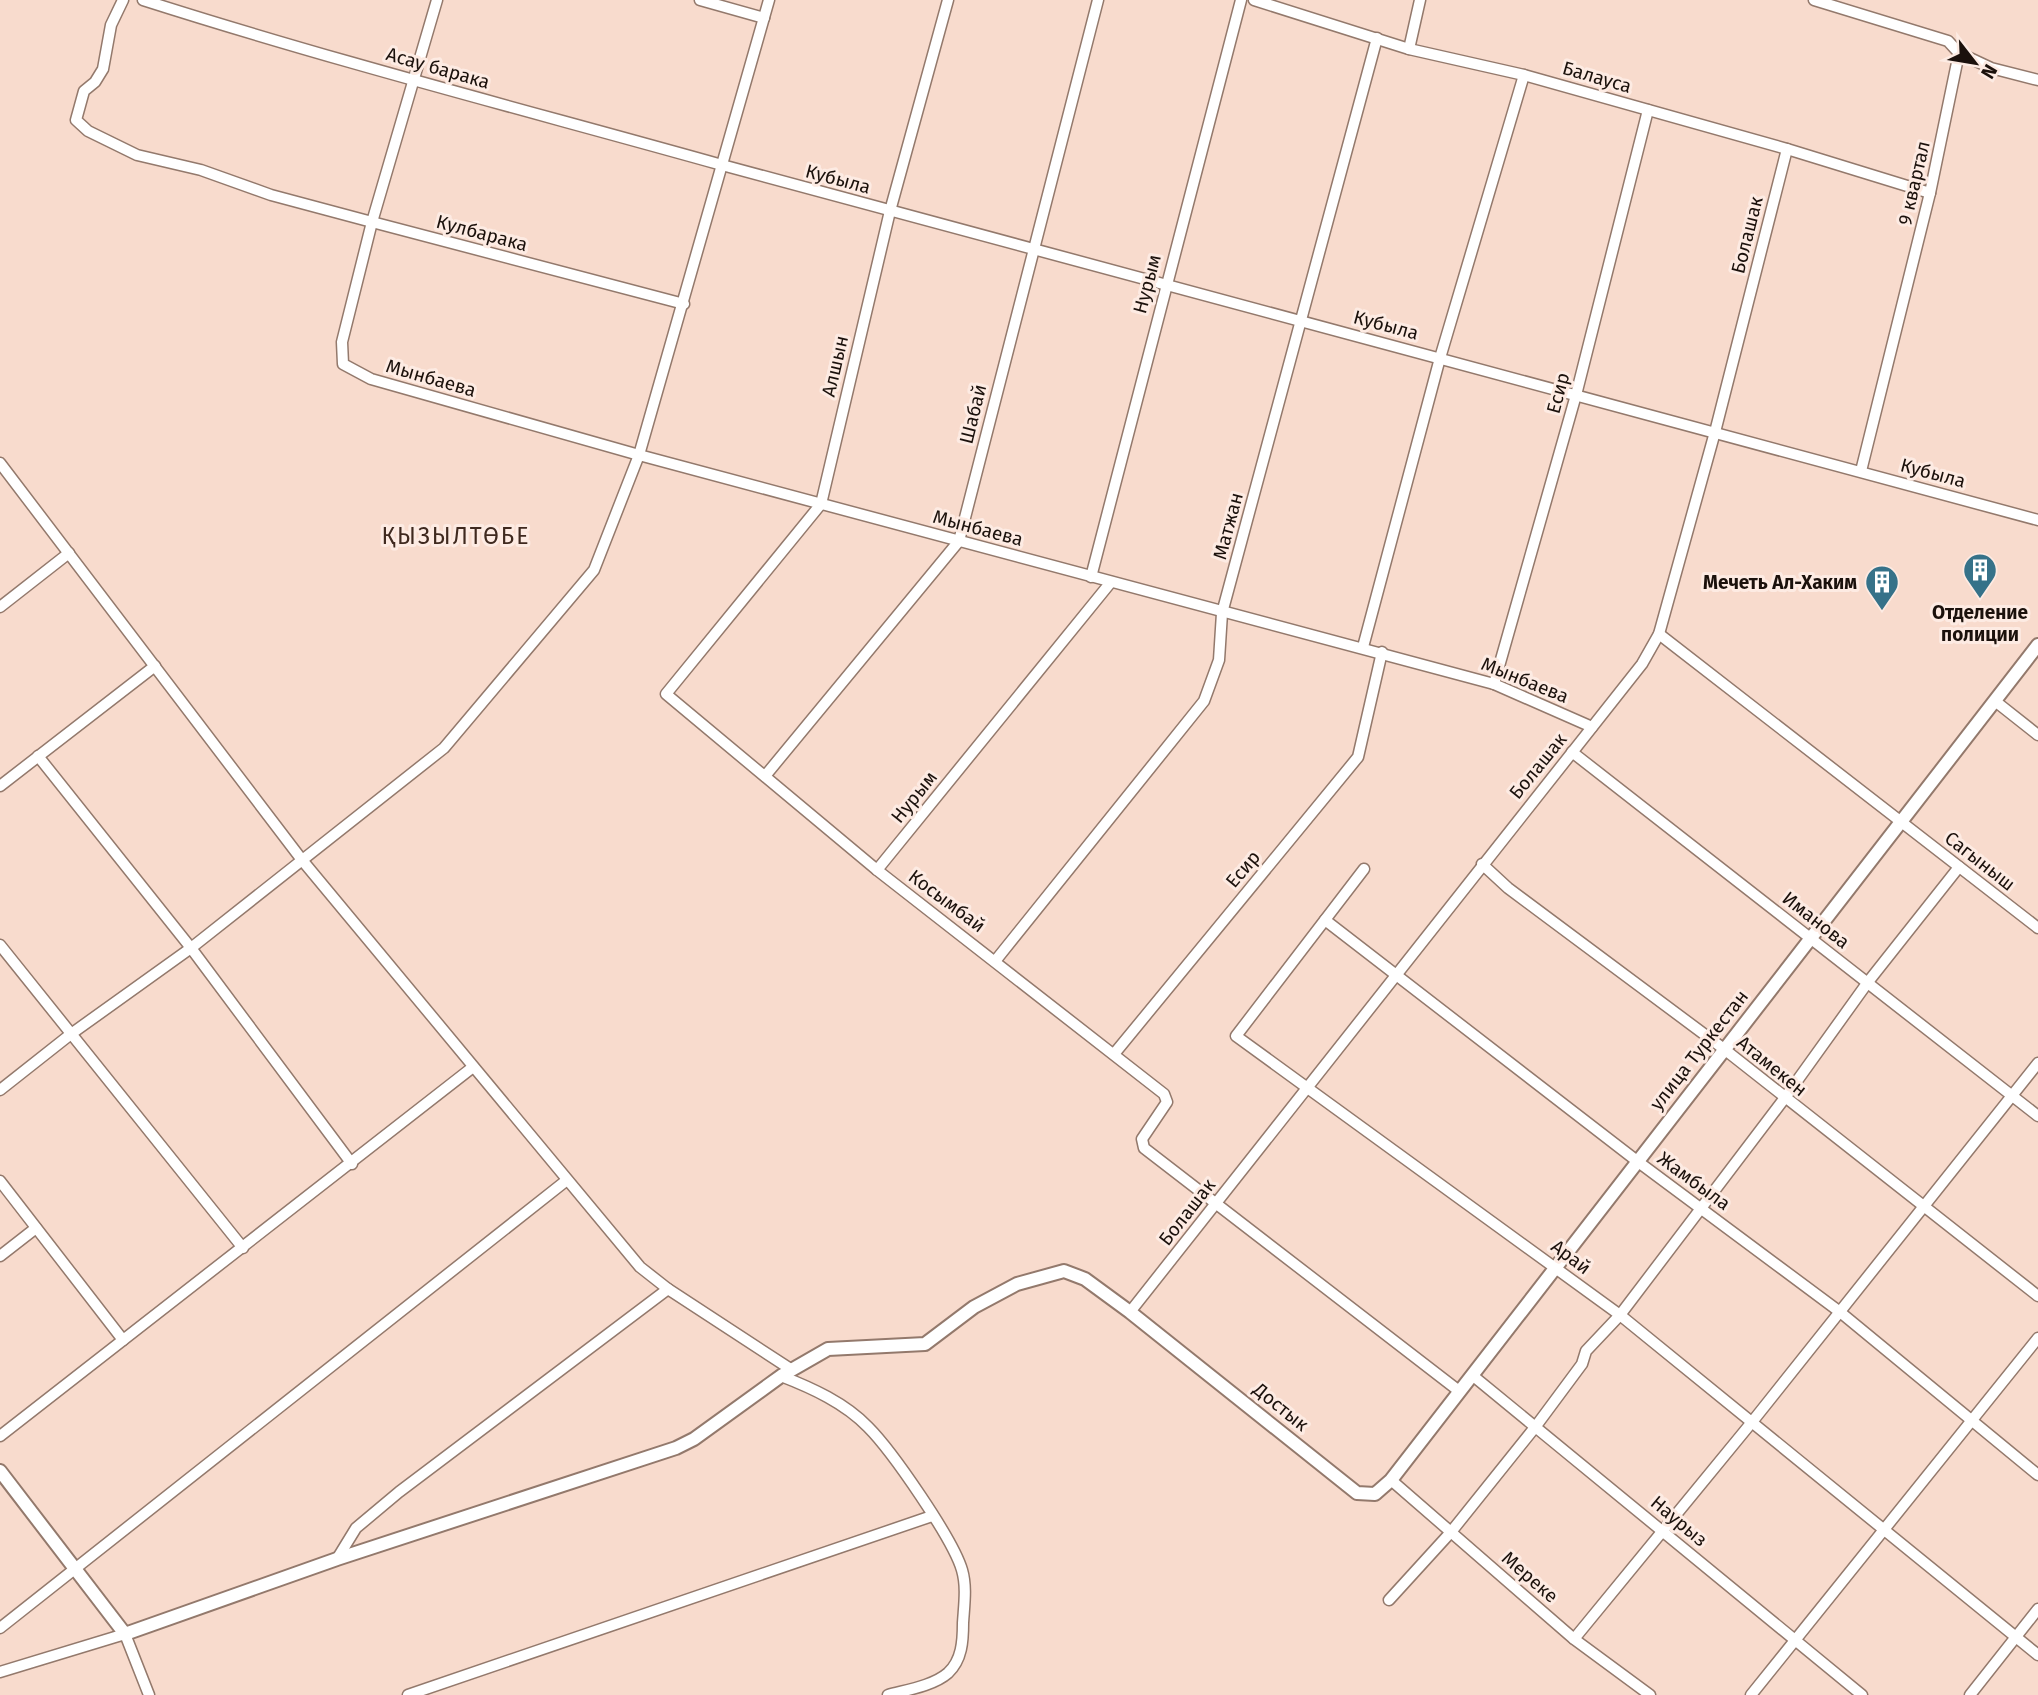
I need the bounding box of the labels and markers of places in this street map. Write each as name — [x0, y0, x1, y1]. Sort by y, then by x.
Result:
building icon: Отделение полиции — [1961, 551, 1999, 600]
building icon: Мечеть Ал-Хаким — [1863, 563, 1901, 612]
place label: Мечеть Ал-Хаким — [1703, 571, 1857, 594]
place label: Отделение полиции — [1932, 601, 2028, 646]

